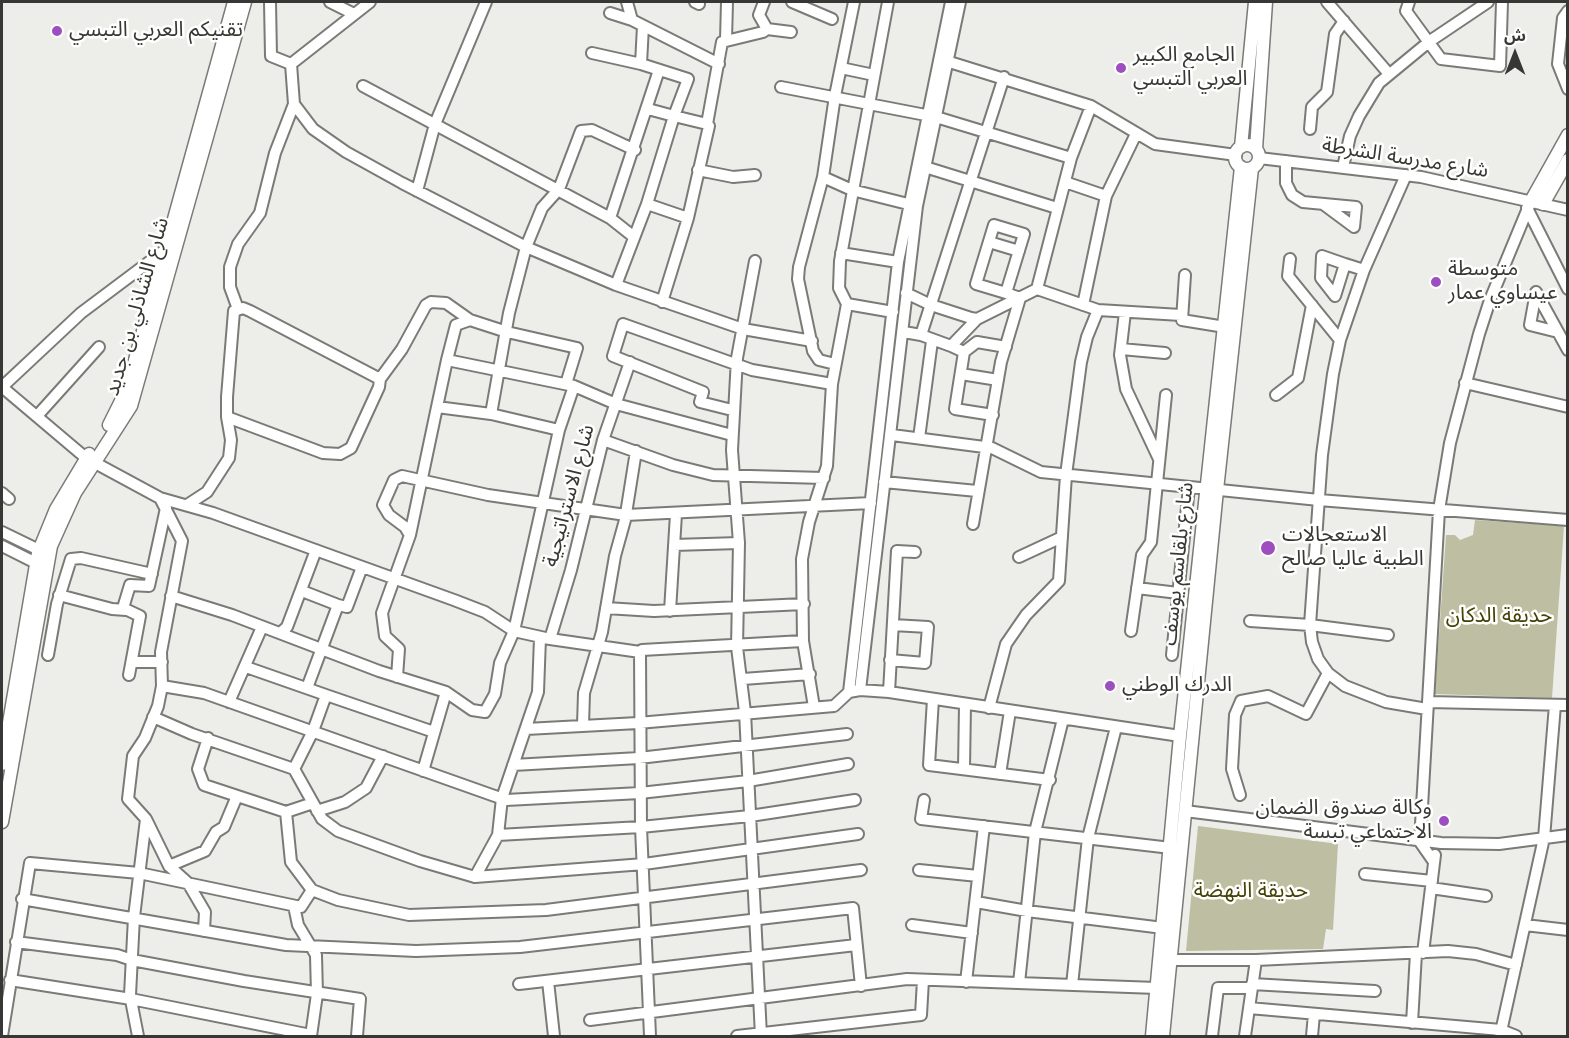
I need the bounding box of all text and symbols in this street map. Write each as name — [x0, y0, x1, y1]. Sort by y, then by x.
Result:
place label: تقنيكم العربي التبسي — [69, 18, 243, 44]
marker: تقنيكم العربي التبسي — [50, 24, 64, 38]
north arrow — [1485, 24, 1545, 84]
text: ش — [1504, 25, 1526, 47]
place label: الجامع الكبير العربي التبسي — [1133, 43, 1247, 93]
marker: الجامع الكبير العربي التبسي — [1114, 61, 1128, 75]
street label: شارع مدرسة الشرطة — [1320, 133, 1490, 185]
street label: شارع الشاذلي بن جديد — [100, 215, 176, 399]
place label: متوسطة عيساوي عمار — [1448, 257, 1558, 307]
marker: متوسطة عيساوي عمار — [1429, 275, 1443, 289]
street label: شارع الاستراتيجية — [539, 422, 601, 570]
street label: شارع بلقاسم يوسف — [1158, 481, 1200, 647]
place label: الاستعجالات الطبية عاليا صالح — [1282, 523, 1424, 573]
marker: الاستعجالات الطبية عاليا صالح — [1259, 539, 1277, 557]
park label: حديقة الدكان — [1446, 604, 1552, 630]
place label: الدرك الوطني — [1122, 673, 1232, 699]
marker: الدرك الوطني — [1103, 679, 1117, 693]
place label: وكالة صندوق الضمان الاجتماعي تبسة — [1255, 796, 1432, 846]
marker: وكالة صندوق الضمان الاجتماعي تبسة — [1437, 814, 1451, 828]
park label: حديقة النهضة — [1194, 879, 1308, 905]

